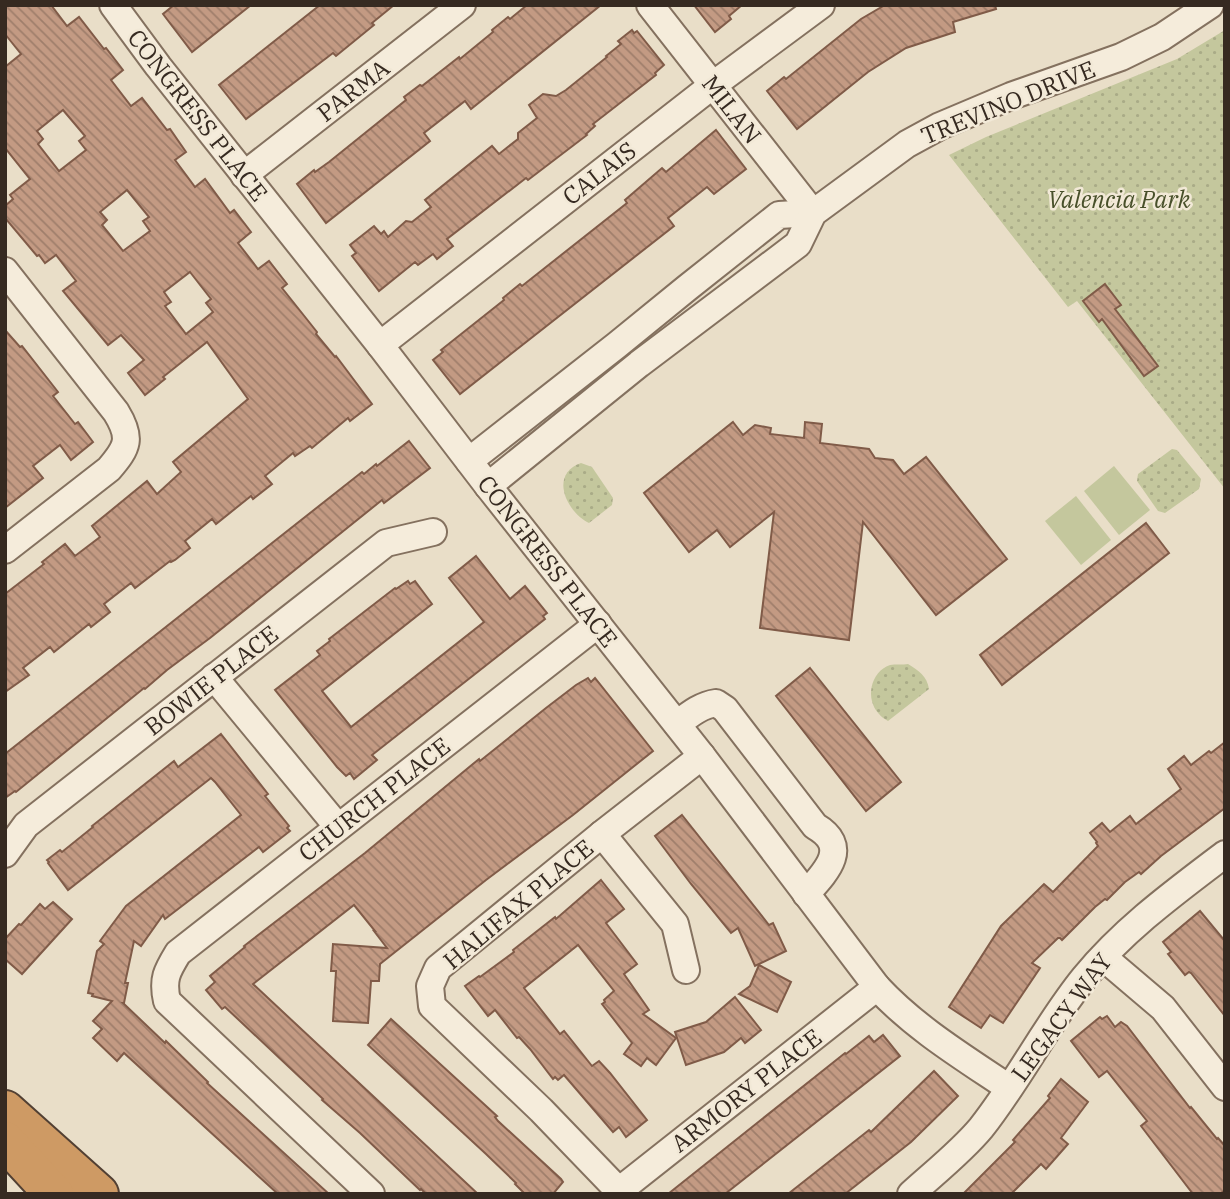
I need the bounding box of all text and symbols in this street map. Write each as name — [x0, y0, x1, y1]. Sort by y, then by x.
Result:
street label: CONGRESS PLACE — [121, 22, 275, 208]
street label: PARMA — [310, 51, 396, 128]
street label: TREVINO DRIVE — [916, 52, 1100, 152]
street label: MILAN — [695, 68, 769, 150]
street label: CALAIS — [556, 134, 642, 212]
park label: Valencia Park — [1047, 183, 1191, 215]
street label: CONGRESS PLACE — [471, 468, 625, 654]
street label: BOWIE PLACE — [137, 618, 285, 742]
street label: CHURCH PLACE — [292, 730, 456, 868]
street label: HALIFAX PLACE — [436, 832, 600, 976]
street label: LEGACY WAY — [1004, 946, 1118, 1088]
street label: ARMORY PLACE — [664, 1021, 828, 1159]

